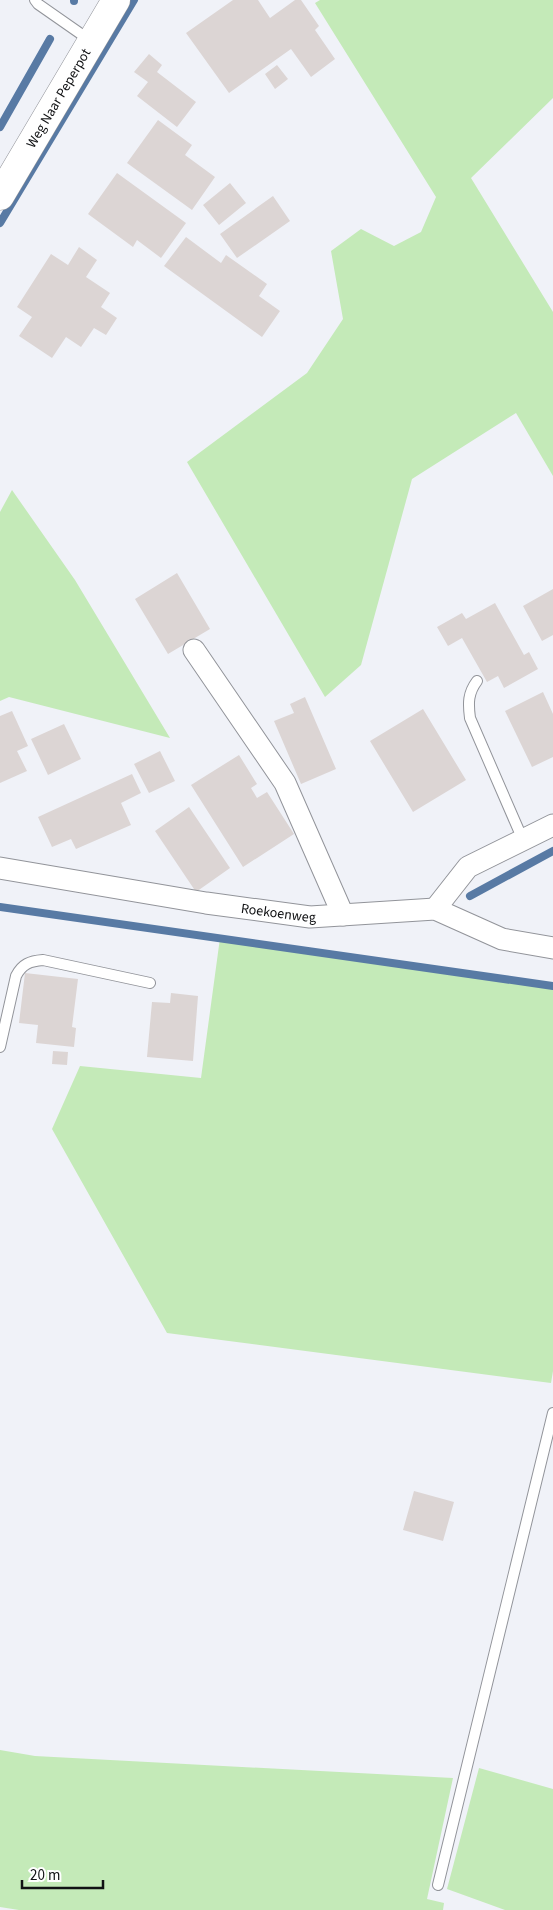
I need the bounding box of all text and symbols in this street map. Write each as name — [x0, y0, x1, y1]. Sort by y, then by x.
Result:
street label: Weg Naar Peperpot — [22, 45, 96, 152]
street label: Roekoenweg — [240, 899, 316, 928]
scale bar — [22, 1858, 104, 1890]
text: 20 m — [30, 1865, 60, 1886]

